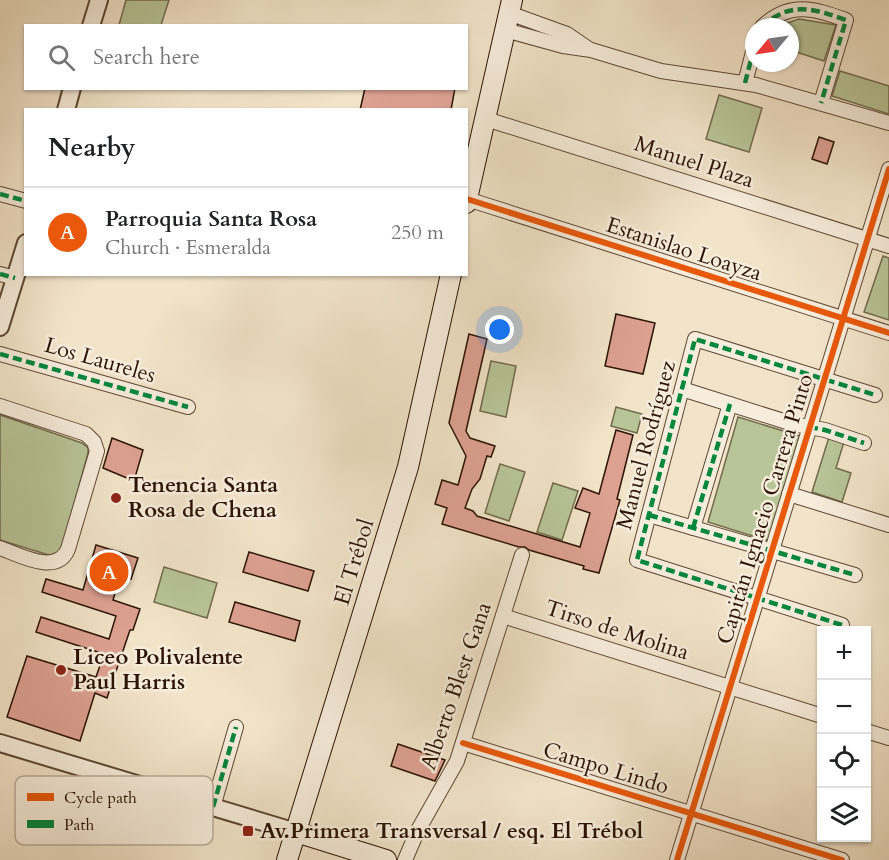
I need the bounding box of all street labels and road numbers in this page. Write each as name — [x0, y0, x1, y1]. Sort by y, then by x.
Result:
street label: Manuel Plaza — [631, 129, 758, 196]
street label: Estanislao Loayza — [602, 210, 766, 288]
street label: Los Laureles — [41, 330, 159, 390]
street label: Manuel Rodríguez — [609, 357, 683, 533]
street label: Capitán Ignacio Carrera Pinto — [710, 370, 820, 648]
street label: El Trébol — [327, 515, 381, 609]
street label: Tirso de Molina — [541, 593, 693, 668]
street label: Alberto Blest Gana — [413, 598, 499, 774]
street label: Campo Lindo — [539, 735, 673, 801]

